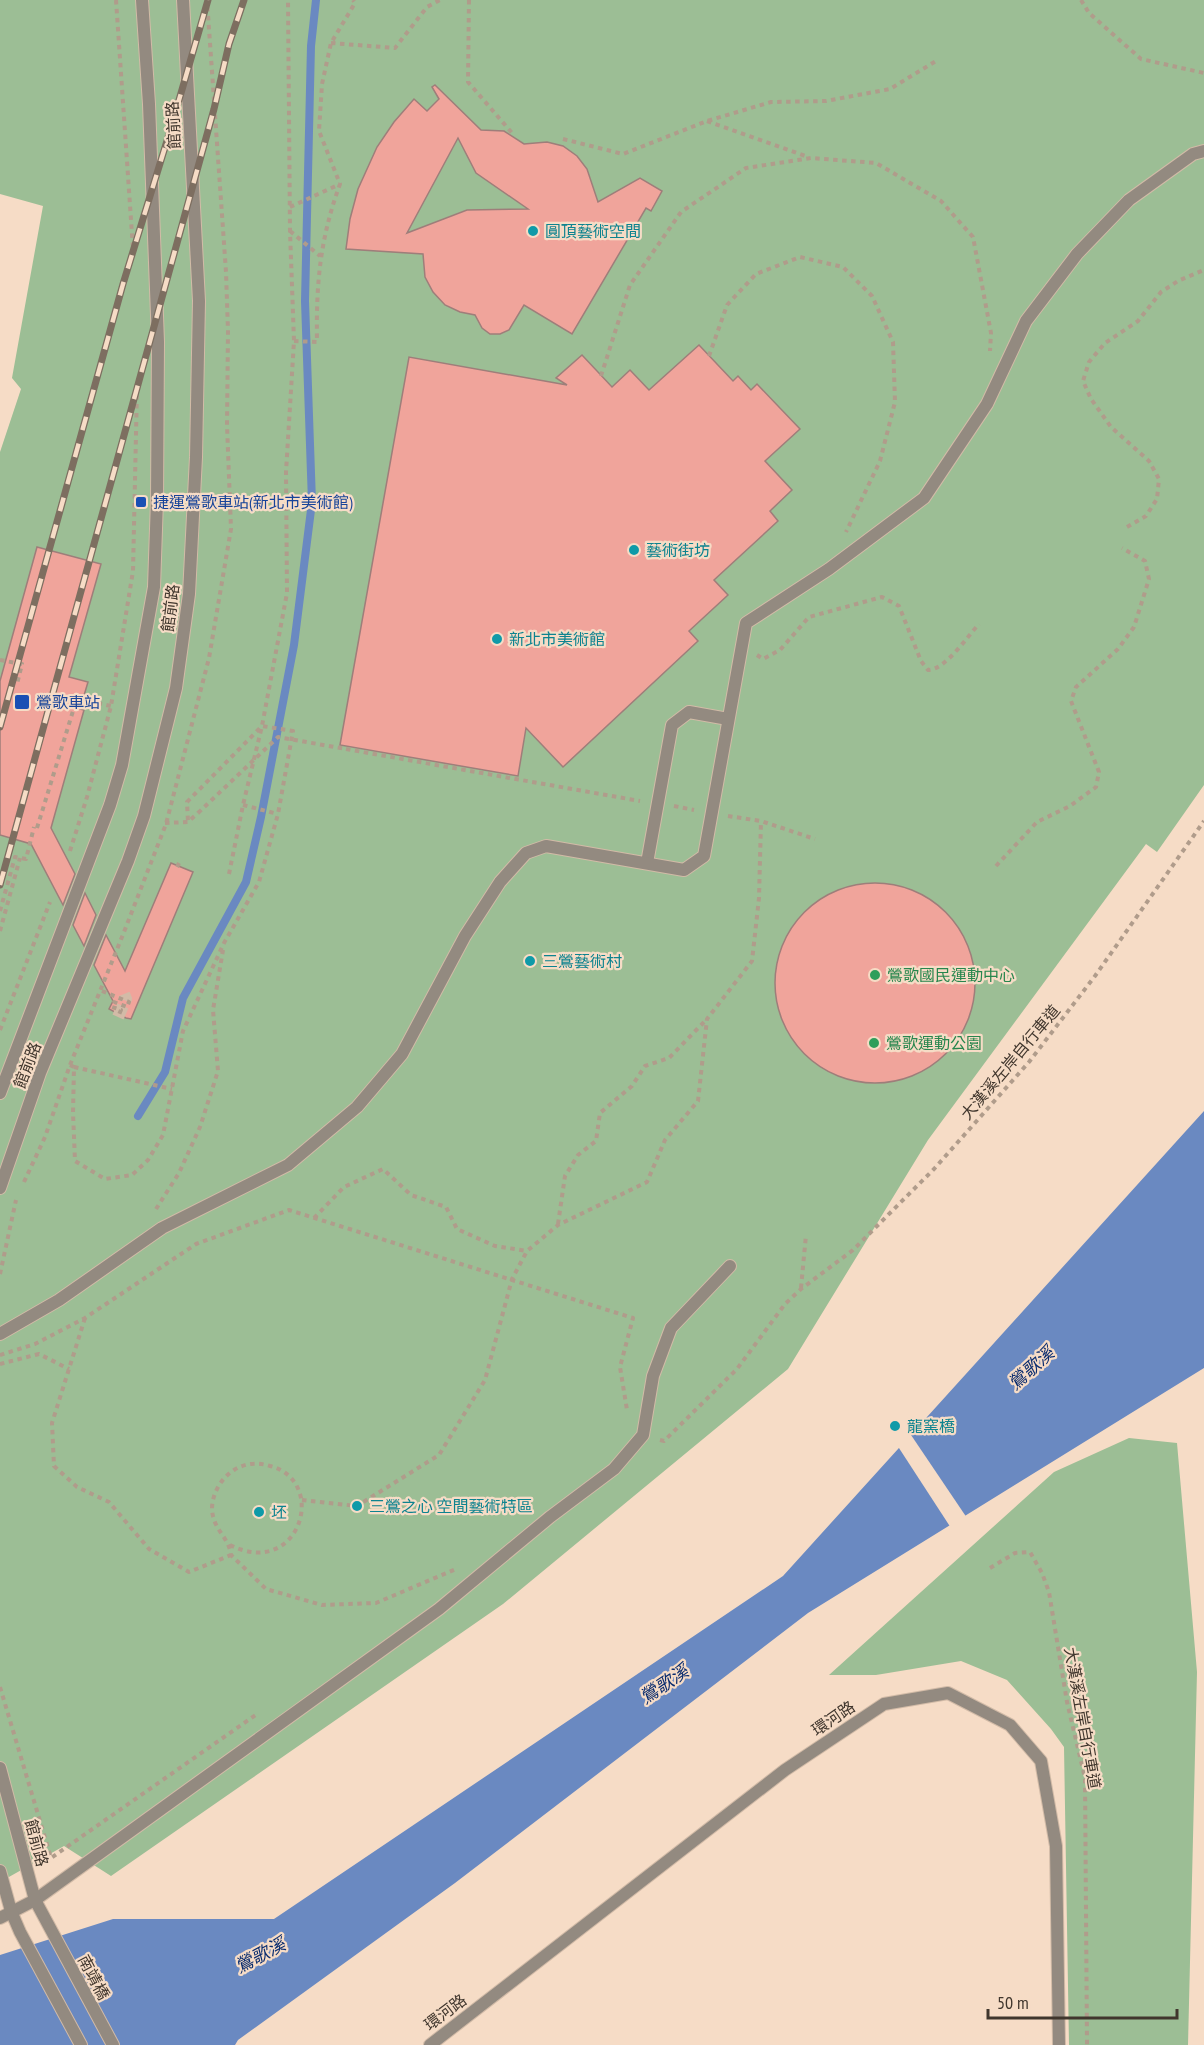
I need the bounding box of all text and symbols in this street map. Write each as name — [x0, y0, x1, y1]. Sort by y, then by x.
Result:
street label: 館前路 — [162, 101, 184, 149]
place label: 圓頂藝術空間 — [545, 221, 641, 241]
marker: 圓頂藝術空間 — [526, 224, 540, 238]
place label: 捷運鶯歌車站(新北市美術館) — [153, 492, 353, 512]
marker: 捷運鶯歌車站(新北市美術館) — [134, 495, 148, 509]
place label: 藝術街坊 — [646, 540, 710, 560]
marker: 藝術街坊 — [627, 543, 641, 557]
street label: 館前路 — [157, 583, 183, 633]
place label: 新北市美術館 — [509, 629, 605, 649]
marker: 新北市美術館 — [490, 632, 504, 646]
place label: 鶯歌車站 — [36, 692, 100, 712]
marker: 鶯歌車站 — [13, 693, 31, 711]
place label: 三鶯藝術村 — [542, 951, 622, 971]
marker: 三鶯藝術村 — [523, 954, 537, 968]
place label: 鶯歌國民運動中心 — [887, 965, 1015, 985]
marker: 鶯歌國民運動中心 — [868, 968, 882, 982]
street label: 大漢溪左岸自行車道 — [956, 1000, 1064, 1124]
place label: 鶯歌運動公園 — [886, 1033, 982, 1053]
marker: 鶯歌運動公園 — [867, 1036, 881, 1050]
street label: 館前路 — [9, 1039, 45, 1091]
water label: 鶯歌溪 — [1003, 1339, 1061, 1395]
place label: 龍窯橋 — [907, 1416, 955, 1436]
marker: 龍窯橋 — [888, 1419, 902, 1433]
place label: 三鶯之心 空間藝術特區 — [369, 1496, 532, 1516]
marker: 三鶯之心 空間藝術特區 — [350, 1499, 364, 1513]
place label: 坯 — [271, 1502, 287, 1522]
marker: 坯 — [252, 1505, 266, 1519]
street label: 大漢溪左岸自行車道 — [1061, 1645, 1105, 1791]
water label: 鶯歌溪 — [635, 1658, 695, 1709]
street label: 環河路 — [808, 1696, 858, 1740]
street label: 館前路 — [21, 1817, 53, 1869]
water label: 鶯歌溪 — [231, 1931, 292, 1978]
street label: 南靖橋 — [74, 1951, 114, 2003]
scale bar — [988, 1982, 1177, 2020]
street label: 環河路 — [420, 1990, 470, 2034]
text: 50 m — [997, 1991, 1029, 2014]

